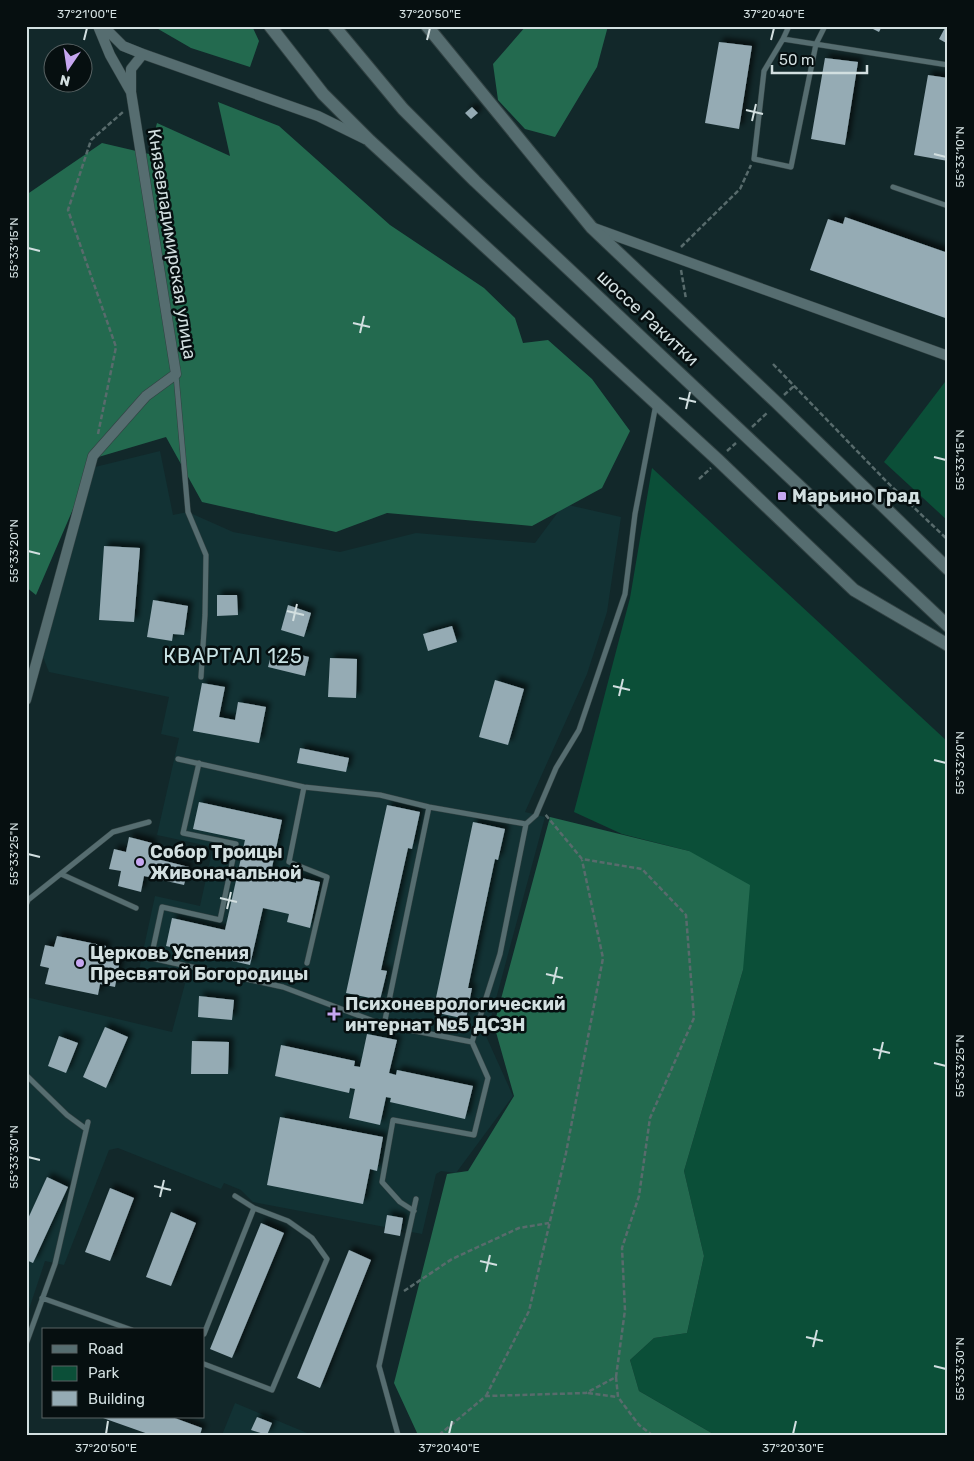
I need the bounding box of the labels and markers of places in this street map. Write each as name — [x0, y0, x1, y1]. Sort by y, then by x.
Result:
place label: Марьино Град — [792, 485, 920, 507]
marker: Марьино Град — [776, 490, 788, 502]
place label: Собор Троицы Живоначальной — [150, 841, 302, 884]
marker: Собор Троицы Живоначальной — [134, 856, 146, 868]
place label: Церковь Успения Пресвятой Богородицы — [90, 942, 308, 985]
marker: Церковь Успения Пресвятой Богородицы — [74, 957, 86, 969]
place label: Психоневрологический интернат №5 ДСЗН — [345, 993, 565, 1036]
marker: Психоневрологический интернат №5 ДСЗН — [327, 1007, 341, 1021]

